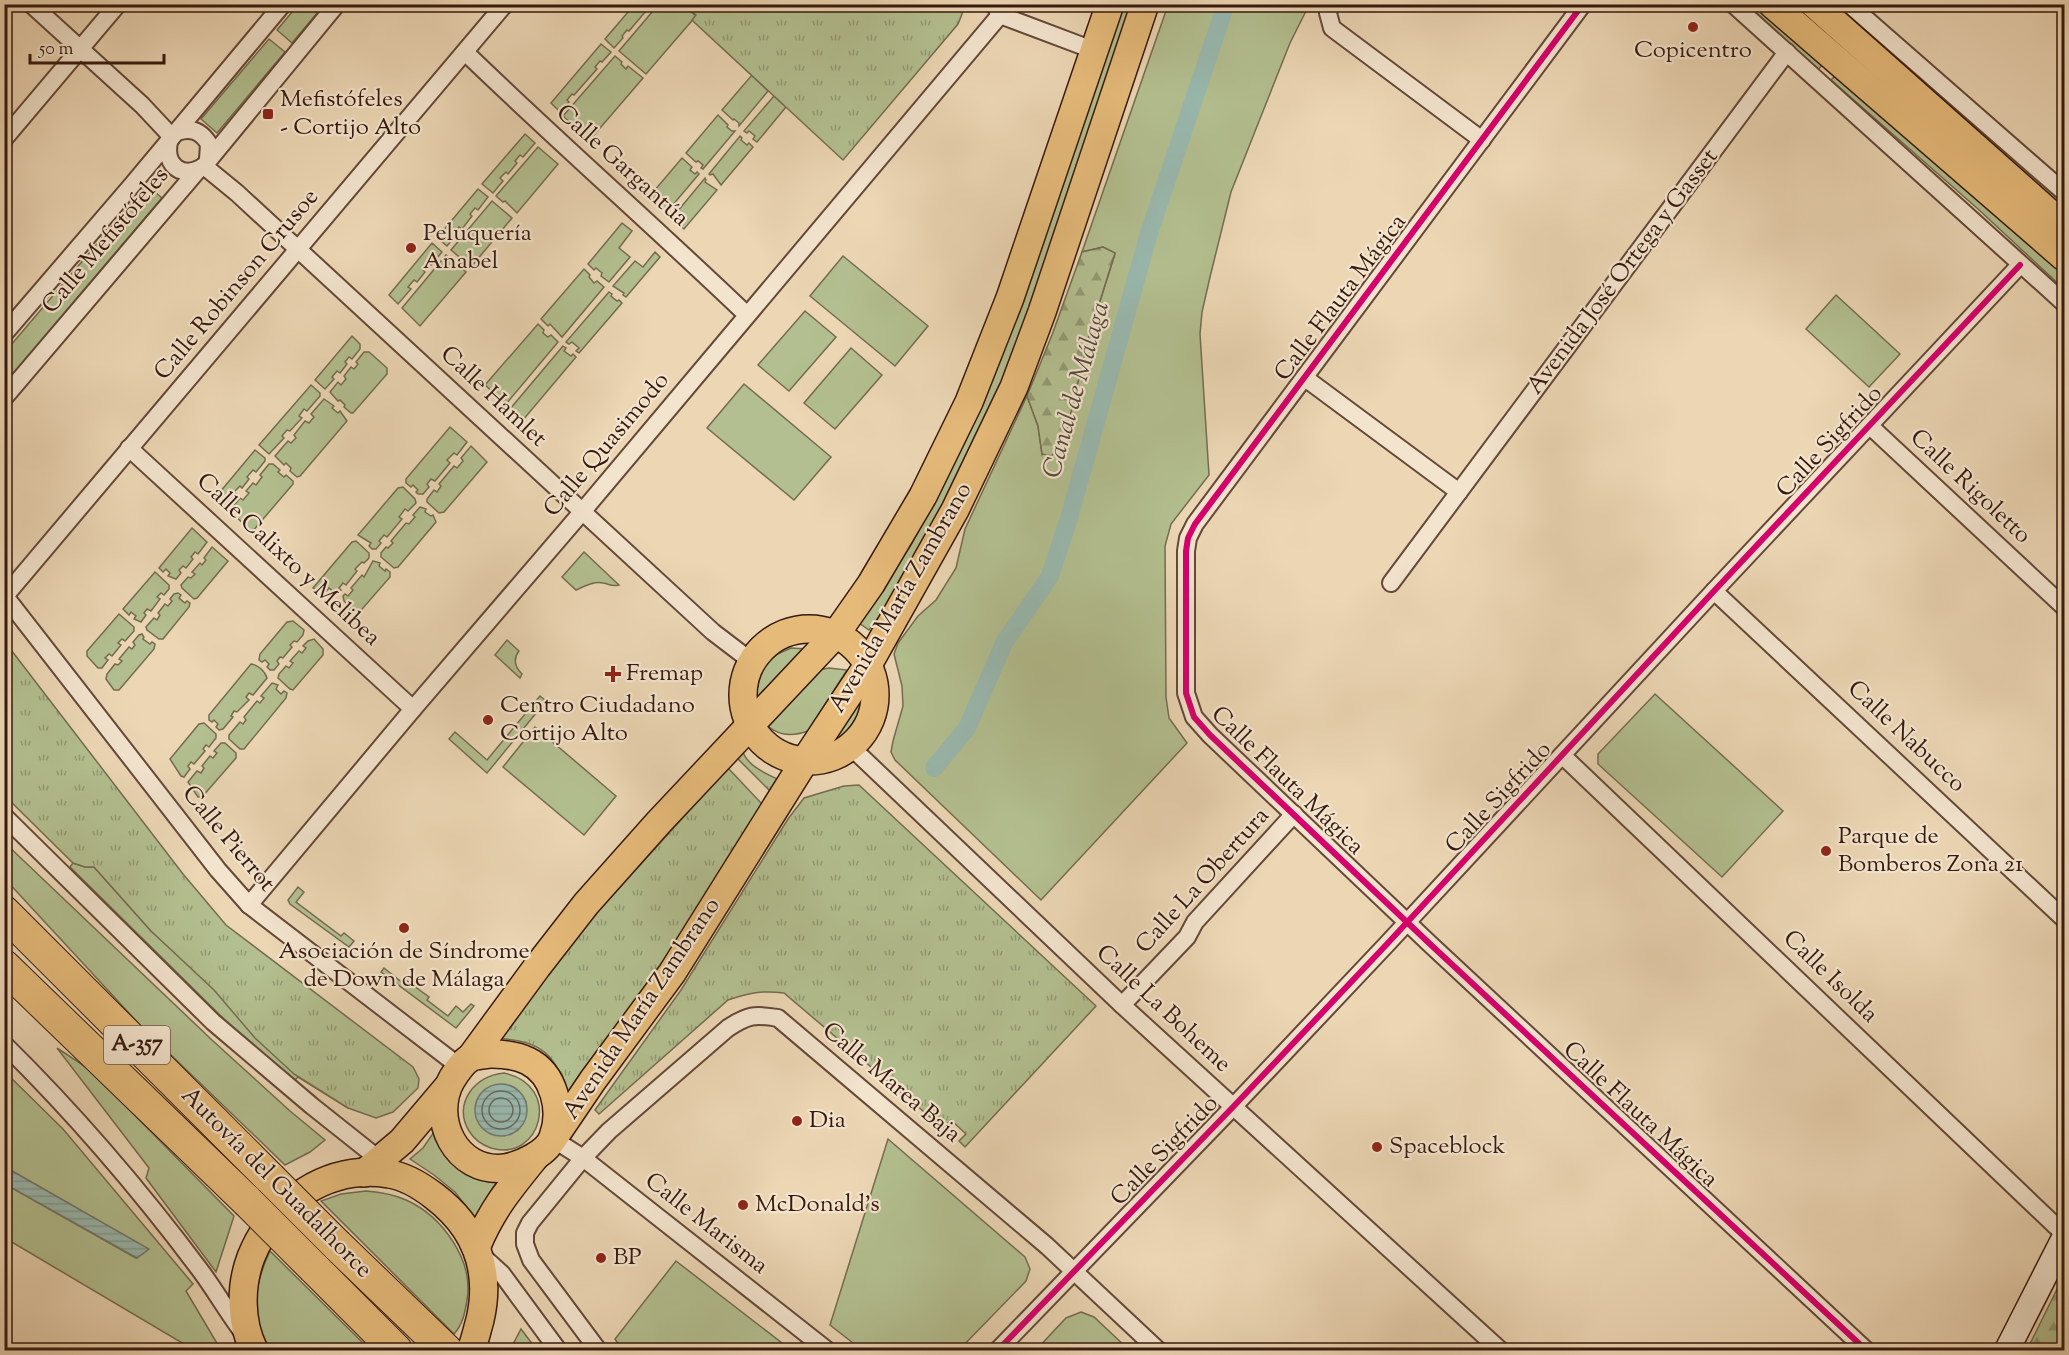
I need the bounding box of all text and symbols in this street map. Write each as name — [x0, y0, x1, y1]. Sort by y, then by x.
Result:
marker: Copicentro — [1686, 20, 1700, 34]
scale bar — [30, 27, 164, 65]
place label: Copicentro — [1634, 34, 1752, 68]
text: 50 m — [38, 37, 74, 63]
place label: Mefistófeles - Cortijo Alto — [280, 83, 421, 145]
street label: Calle Gargantúa — [548, 97, 696, 235]
marker: Mefistófeles - Cortijo Alto — [261, 107, 275, 121]
street label: Avenida José Ortega y Gasset — [1519, 142, 1727, 402]
street label: Calle Mefistófeles — [34, 160, 178, 322]
street label: Calle Robinson Crusoe — [147, 182, 327, 388]
street label: Calle Flauta Mágica — [1267, 207, 1415, 389]
place label: Peluquería Anabel — [423, 217, 532, 279]
marker: Peluquería Anabel — [404, 241, 418, 255]
water label: Canal de Málaga — [1034, 297, 1120, 483]
street label: Calle Hamlet — [432, 338, 554, 456]
street label: Calle Quasimodo — [536, 365, 678, 525]
street label: Calle Sigfrido — [1769, 378, 1891, 506]
street label: Calle Rigoletto — [1902, 422, 2038, 552]
street label: Calle Calixto y Melibea — [188, 465, 388, 655]
street label: Avenida María Zambrano — [821, 476, 981, 720]
place label: Fremap — [626, 657, 703, 691]
marker: Fremap — [604, 665, 622, 683]
street label: Calle Nabucco — [1839, 673, 1973, 801]
place label: Centro Ciudadano Cortijo Alto — [500, 689, 695, 751]
street label: Calle Flauta Mágica — [1203, 699, 1371, 863]
marker: Centro Ciudadano Cortijo Alto — [481, 713, 495, 727]
street label: Calle Sigfrido — [1438, 734, 1560, 862]
street label: Calle Pierrot — [173, 778, 283, 900]
street label: Calle La Obertura — [1128, 800, 1278, 962]
place label: Parque de Bomberos Zona 21 — [1838, 820, 2023, 882]
marker: Parque de Bomberos Zona 21 — [1819, 844, 1833, 858]
street label: Avenida María Zambrano — [555, 891, 729, 1127]
marker: Asociación de Síndrome de Down de Málaga — [397, 921, 411, 935]
street label: Calle Isolda — [1775, 923, 1885, 1031]
place label: Asociación de Síndrome de Down de Málaga — [278, 935, 530, 997]
street label: Calle La Boheme — [1088, 937, 1238, 1081]
street label: Calle Marea Baja — [814, 1015, 968, 1151]
road number: A-357 — [104, 1026, 170, 1064]
street label: Calle Flauta Mágica — [1555, 1034, 1725, 1196]
street label: Autovía del Guadalhorce — [173, 1080, 379, 1286]
street label: Calle Sigfrido — [1103, 1088, 1227, 1214]
place label: Dia — [809, 1104, 846, 1138]
marker: Dia — [790, 1114, 804, 1128]
place label: Spaceblock — [1389, 1130, 1506, 1164]
marker: Spaceblock — [1370, 1140, 1384, 1154]
street label: Calle Marisma — [637, 1165, 775, 1283]
place label: McDonald's — [755, 1188, 880, 1222]
marker: McDonald's — [736, 1198, 750, 1212]
place label: BP — [613, 1241, 642, 1275]
marker: BP — [594, 1251, 608, 1265]

